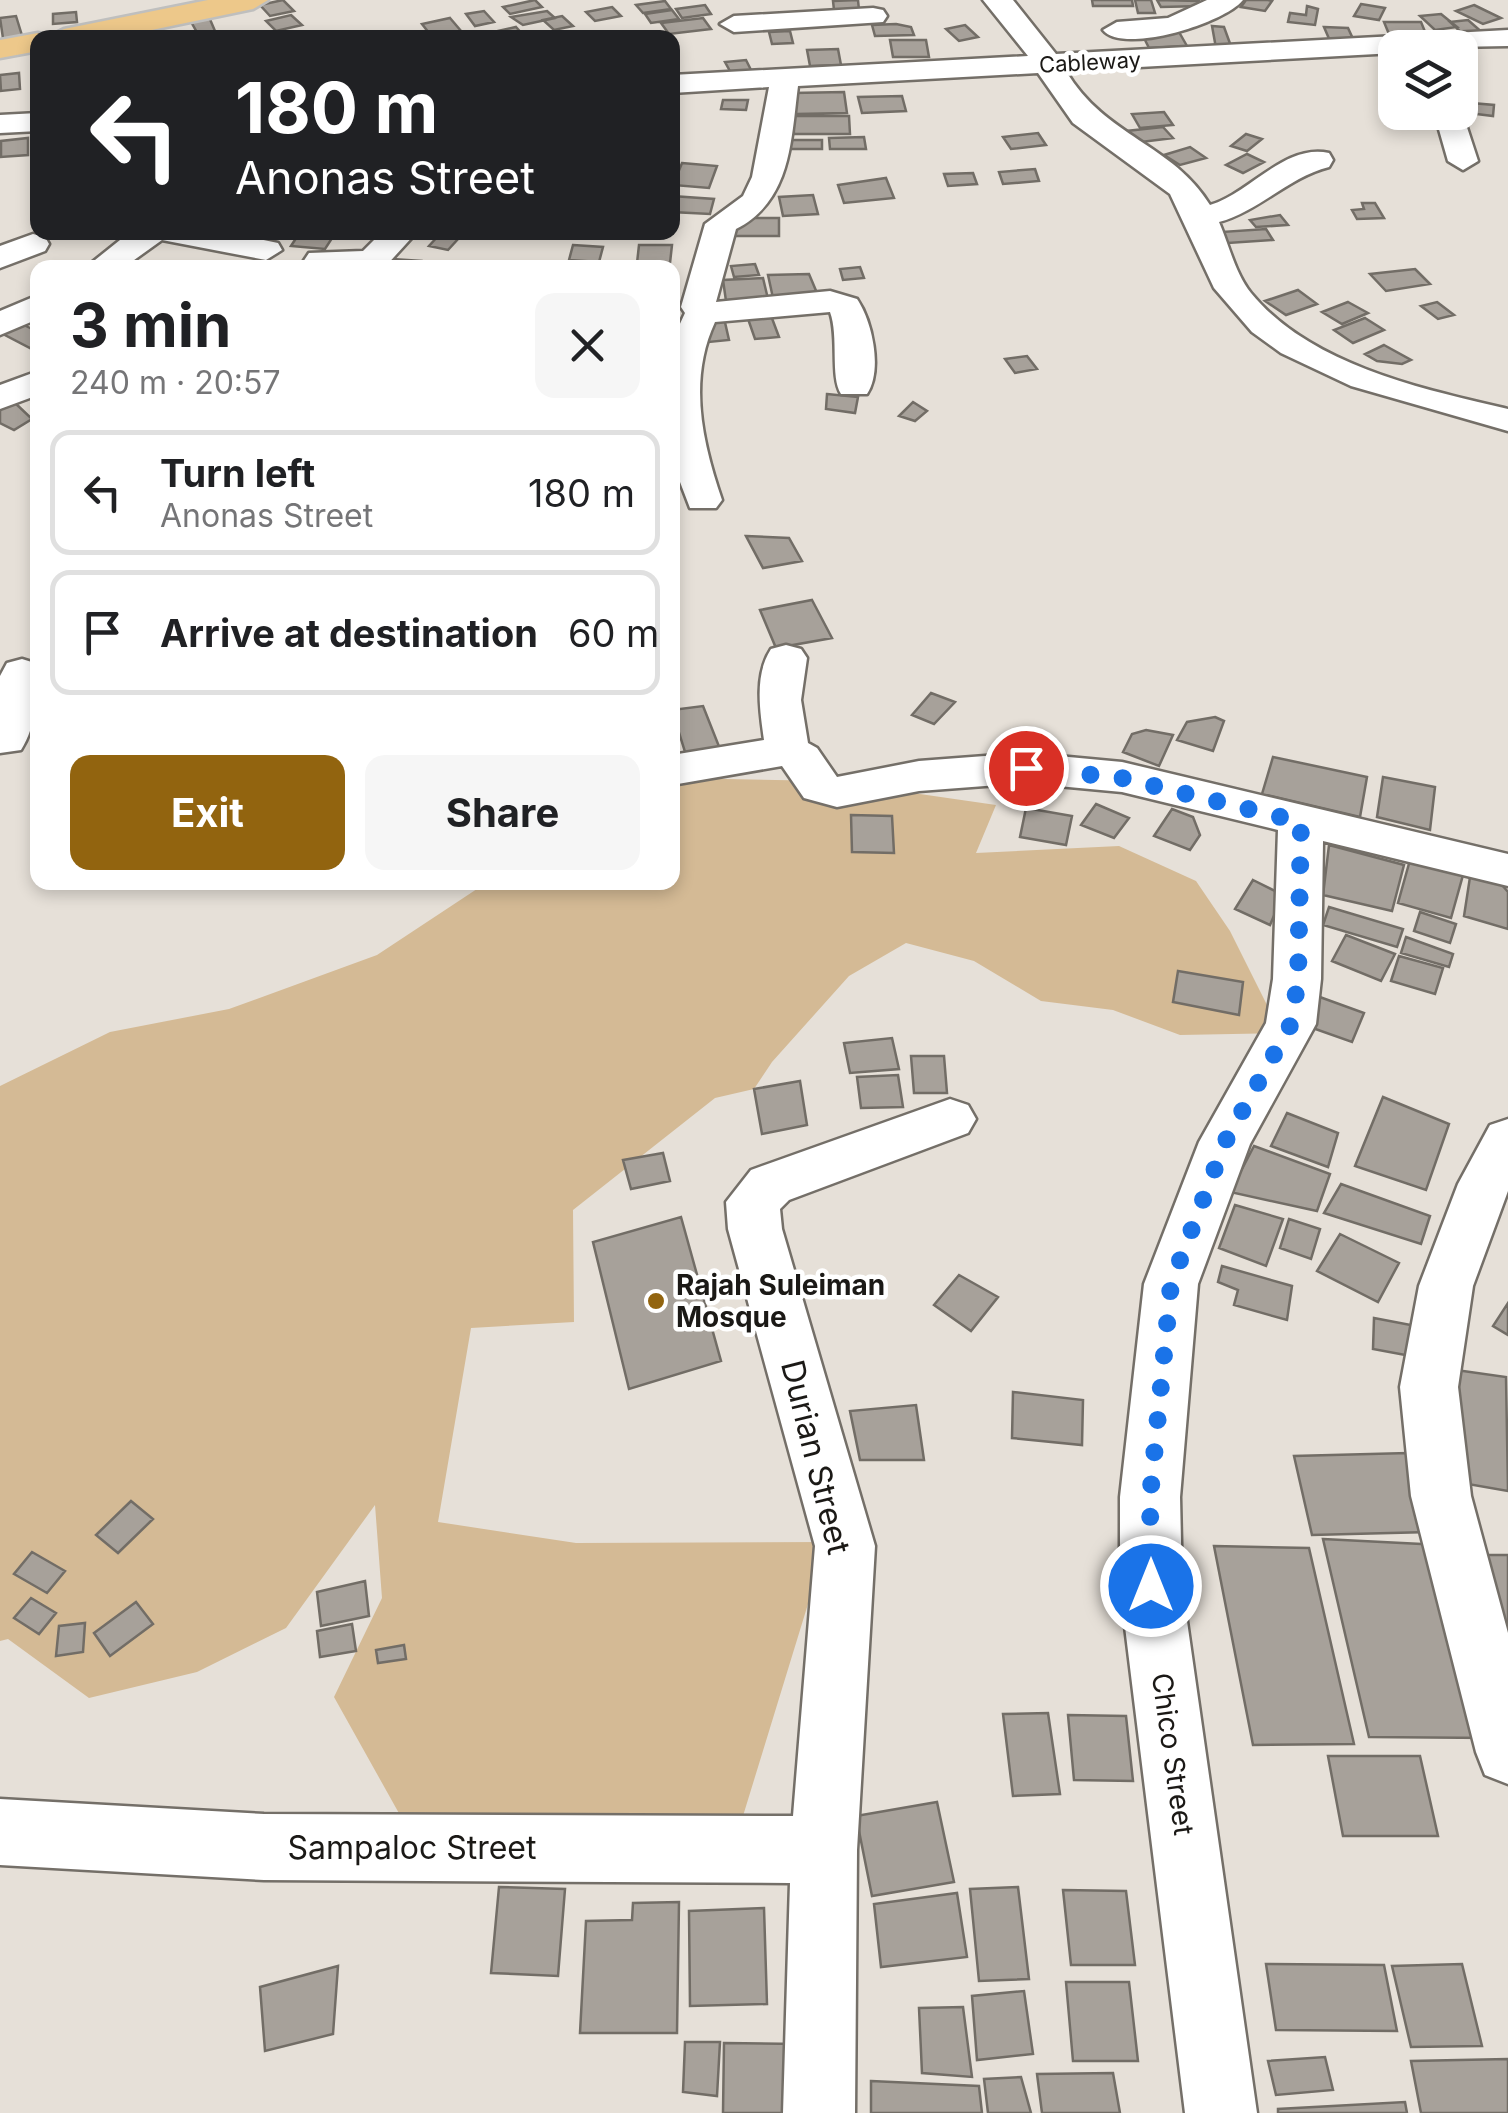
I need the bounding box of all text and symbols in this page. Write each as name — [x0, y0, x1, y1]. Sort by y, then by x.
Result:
map controls — [1378, 30, 1478, 130]
button: layers — [1378, 30, 1478, 130]
street label: Cableway — [1038, 46, 1142, 78]
text: 180 m — [235, 65, 438, 150]
icon: left — [70, 70, 200, 200]
text: Anonas Street — [235, 150, 535, 205]
text: 3 min — [70, 289, 231, 361]
button: close — [535, 293, 640, 398]
text: 240 m · 20:57 — [70, 363, 281, 402]
text: Turn left — [160, 450, 315, 496]
icon: left — [75, 465, 130, 520]
text: 180 m — [528, 470, 635, 516]
text: Anonas Street — [160, 496, 373, 535]
icon: arrive — [75, 605, 130, 660]
text: Arrive at destination — [160, 610, 538, 656]
text: 60 m — [568, 610, 659, 656]
pin — [984, 726, 1069, 811]
icon: arrive — [999, 741, 1054, 796]
button: Exit — [70, 755, 345, 870]
button: Share — [365, 755, 640, 870]
place label: Rajah Suleiman Mosque — [676, 1268, 885, 1334]
marker: Rajah Suleiman Mosque — [645, 1290, 667, 1312]
street label: Durian Street — [773, 1356, 859, 1558]
position arrow — [1099, 1534, 1203, 1638]
street label: Chico Street — [1145, 1671, 1201, 1837]
street label: Sampaloc Street — [288, 1828, 536, 1867]

